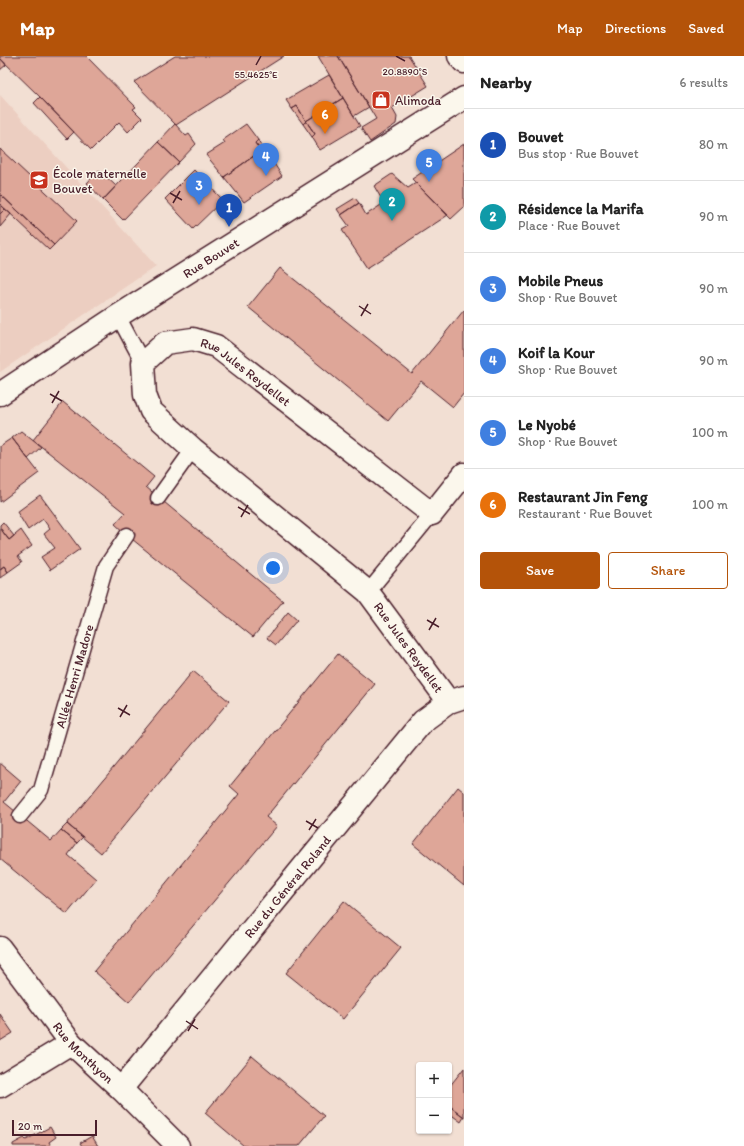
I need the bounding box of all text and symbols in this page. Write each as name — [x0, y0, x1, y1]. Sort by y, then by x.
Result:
text: Map — [20, 17, 55, 40]
text: Map — [557, 20, 583, 37]
text: Directions — [605, 20, 666, 37]
text: Saved — [688, 20, 724, 37]
text: 20.8890°S — [383, 65, 428, 78]
text: 55.4625°E — [234, 68, 278, 81]
text: Nearby — [480, 72, 532, 92]
text: 6 results — [680, 75, 728, 90]
shop icon: Alimoda — [370, 89, 392, 111]
place label: Alimoda — [395, 93, 441, 108]
pin: 6 — [312, 101, 338, 134]
text: Bouvet — [518, 128, 563, 146]
text: 1 — [490, 137, 496, 152]
text: 80 m — [699, 137, 728, 152]
pin: 4 — [253, 143, 279, 176]
text: Bus stop · Rue Bouvet — [518, 146, 639, 161]
pin: 5 — [416, 149, 442, 182]
place label: École maternelle Bouvet — [53, 166, 147, 196]
school or university icon: École maternelle Bouvet — [28, 169, 50, 191]
pin: 3 — [186, 172, 212, 205]
pin: 2 — [379, 188, 405, 221]
pin: 1 — [216, 194, 242, 227]
text: Résidence la Marifa — [518, 200, 643, 218]
text: 2 — [490, 209, 496, 224]
text: 90 m — [699, 209, 728, 224]
text: Place · Rue Bouvet — [518, 218, 620, 233]
street label: Rue Bouvet — [180, 235, 242, 281]
text: Mobile Pneus — [518, 272, 603, 290]
text: 3 — [489, 281, 497, 296]
text: 90 m — [699, 281, 728, 296]
text: Shop · Rue Bouvet — [518, 290, 617, 305]
street label: Rue Jules Reydellet — [199, 335, 294, 409]
text: Koif la Kour — [518, 344, 595, 362]
text: 4 — [489, 353, 497, 368]
text: 90 m — [699, 353, 728, 368]
text: Shop · Rue Bouvet — [518, 362, 617, 377]
text: Le Nyobé — [518, 416, 576, 434]
text: 5 — [490, 425, 496, 440]
text: 100 m — [692, 425, 728, 440]
text: Shop · Rue Bouvet — [518, 434, 617, 449]
text: Restaurant Jin Feng — [518, 488, 648, 506]
text: 6 — [490, 497, 496, 512]
text: 100 m — [692, 497, 728, 512]
text: Restaurant · Rue Bouvet — [518, 506, 652, 521]
button: Save — [480, 552, 600, 589]
button: Share — [608, 552, 728, 589]
your location — [263, 558, 283, 578]
street label: Rue Jules Reydellet — [371, 599, 447, 696]
street label: Allée Henri Madore — [52, 623, 97, 730]
street label: Rue du Général Roland — [241, 833, 334, 941]
street label: Rue Monthyon — [50, 1019, 117, 1086]
map controls — [416, 1062, 452, 1134]
button: + — [416, 1062, 452, 1098]
button: − — [416, 1098, 452, 1134]
scale bar — [12, 1118, 97, 1137]
text: 20 m — [18, 1120, 42, 1133]

